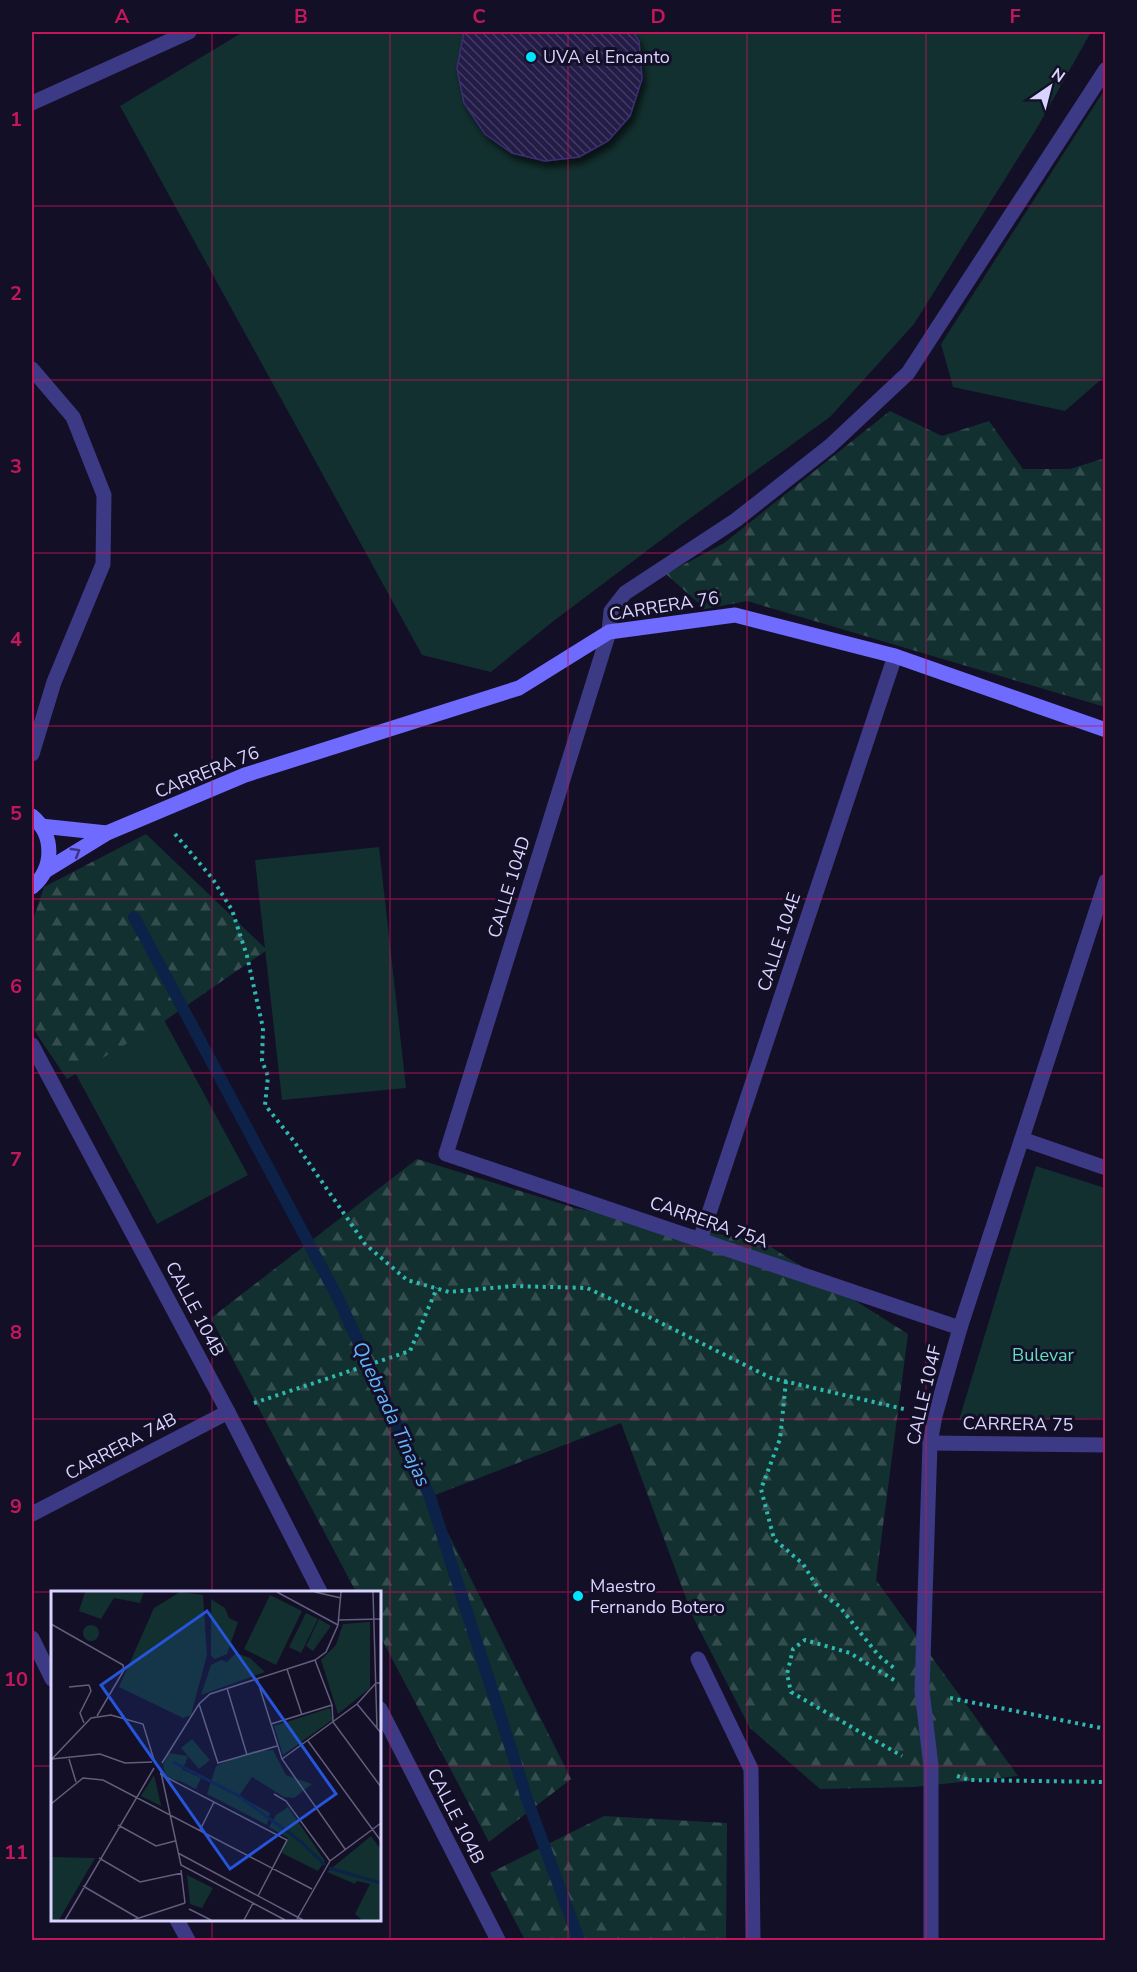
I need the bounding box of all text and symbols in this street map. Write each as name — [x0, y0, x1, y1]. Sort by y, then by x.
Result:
text: A — [115, 3, 130, 30]
text: B — [294, 3, 308, 30]
text: C — [472, 3, 486, 30]
text: D — [650, 3, 666, 30]
text: E — [830, 3, 842, 30]
text: F — [1009, 3, 1021, 30]
place label: UVA el Encanto — [543, 45, 670, 69]
marker: UVA el Encanto — [524, 50, 538, 64]
north arrow — [1020, 57, 1080, 117]
text: N — [1047, 63, 1069, 88]
text: 1 — [10, 106, 22, 133]
text: 2 — [10, 280, 22, 307]
text: 3 — [10, 453, 22, 480]
street label: CARRERA 76 — [607, 585, 721, 627]
text: 4 — [10, 626, 22, 653]
street label: CARRERA 76 — [151, 740, 263, 804]
text: 5 — [10, 800, 22, 827]
street label: CALLE 104D — [482, 833, 536, 941]
one-way arrow — [70, 848, 80, 860]
street label: CALLE 104E — [752, 890, 806, 994]
text: 6 — [10, 973, 22, 1000]
text: 7 — [10, 1146, 22, 1173]
street label: CARRERA 75A — [647, 1190, 771, 1254]
street label: CALLE 104B — [160, 1257, 230, 1361]
text: 8 — [10, 1319, 22, 1346]
water label: Quebrada Tinajas — [346, 1337, 437, 1491]
street label: CALLE 104F — [901, 1343, 947, 1447]
park label: Bulevar — [1012, 1343, 1075, 1367]
street label: CARRERA 74B — [61, 1407, 181, 1485]
street label: CARRERA 75 — [962, 1411, 1074, 1437]
text: 9 — [10, 1493, 22, 1520]
place label: Maestro Fernando Botero — [590, 1574, 725, 1619]
marker: Maestro Fernando Botero — [571, 1589, 585, 1603]
inset map — [51, 1591, 381, 1921]
text: 10 — [4, 1666, 28, 1693]
street label: CALLE 104B — [422, 1764, 490, 1868]
text: 11 — [4, 1839, 28, 1866]

